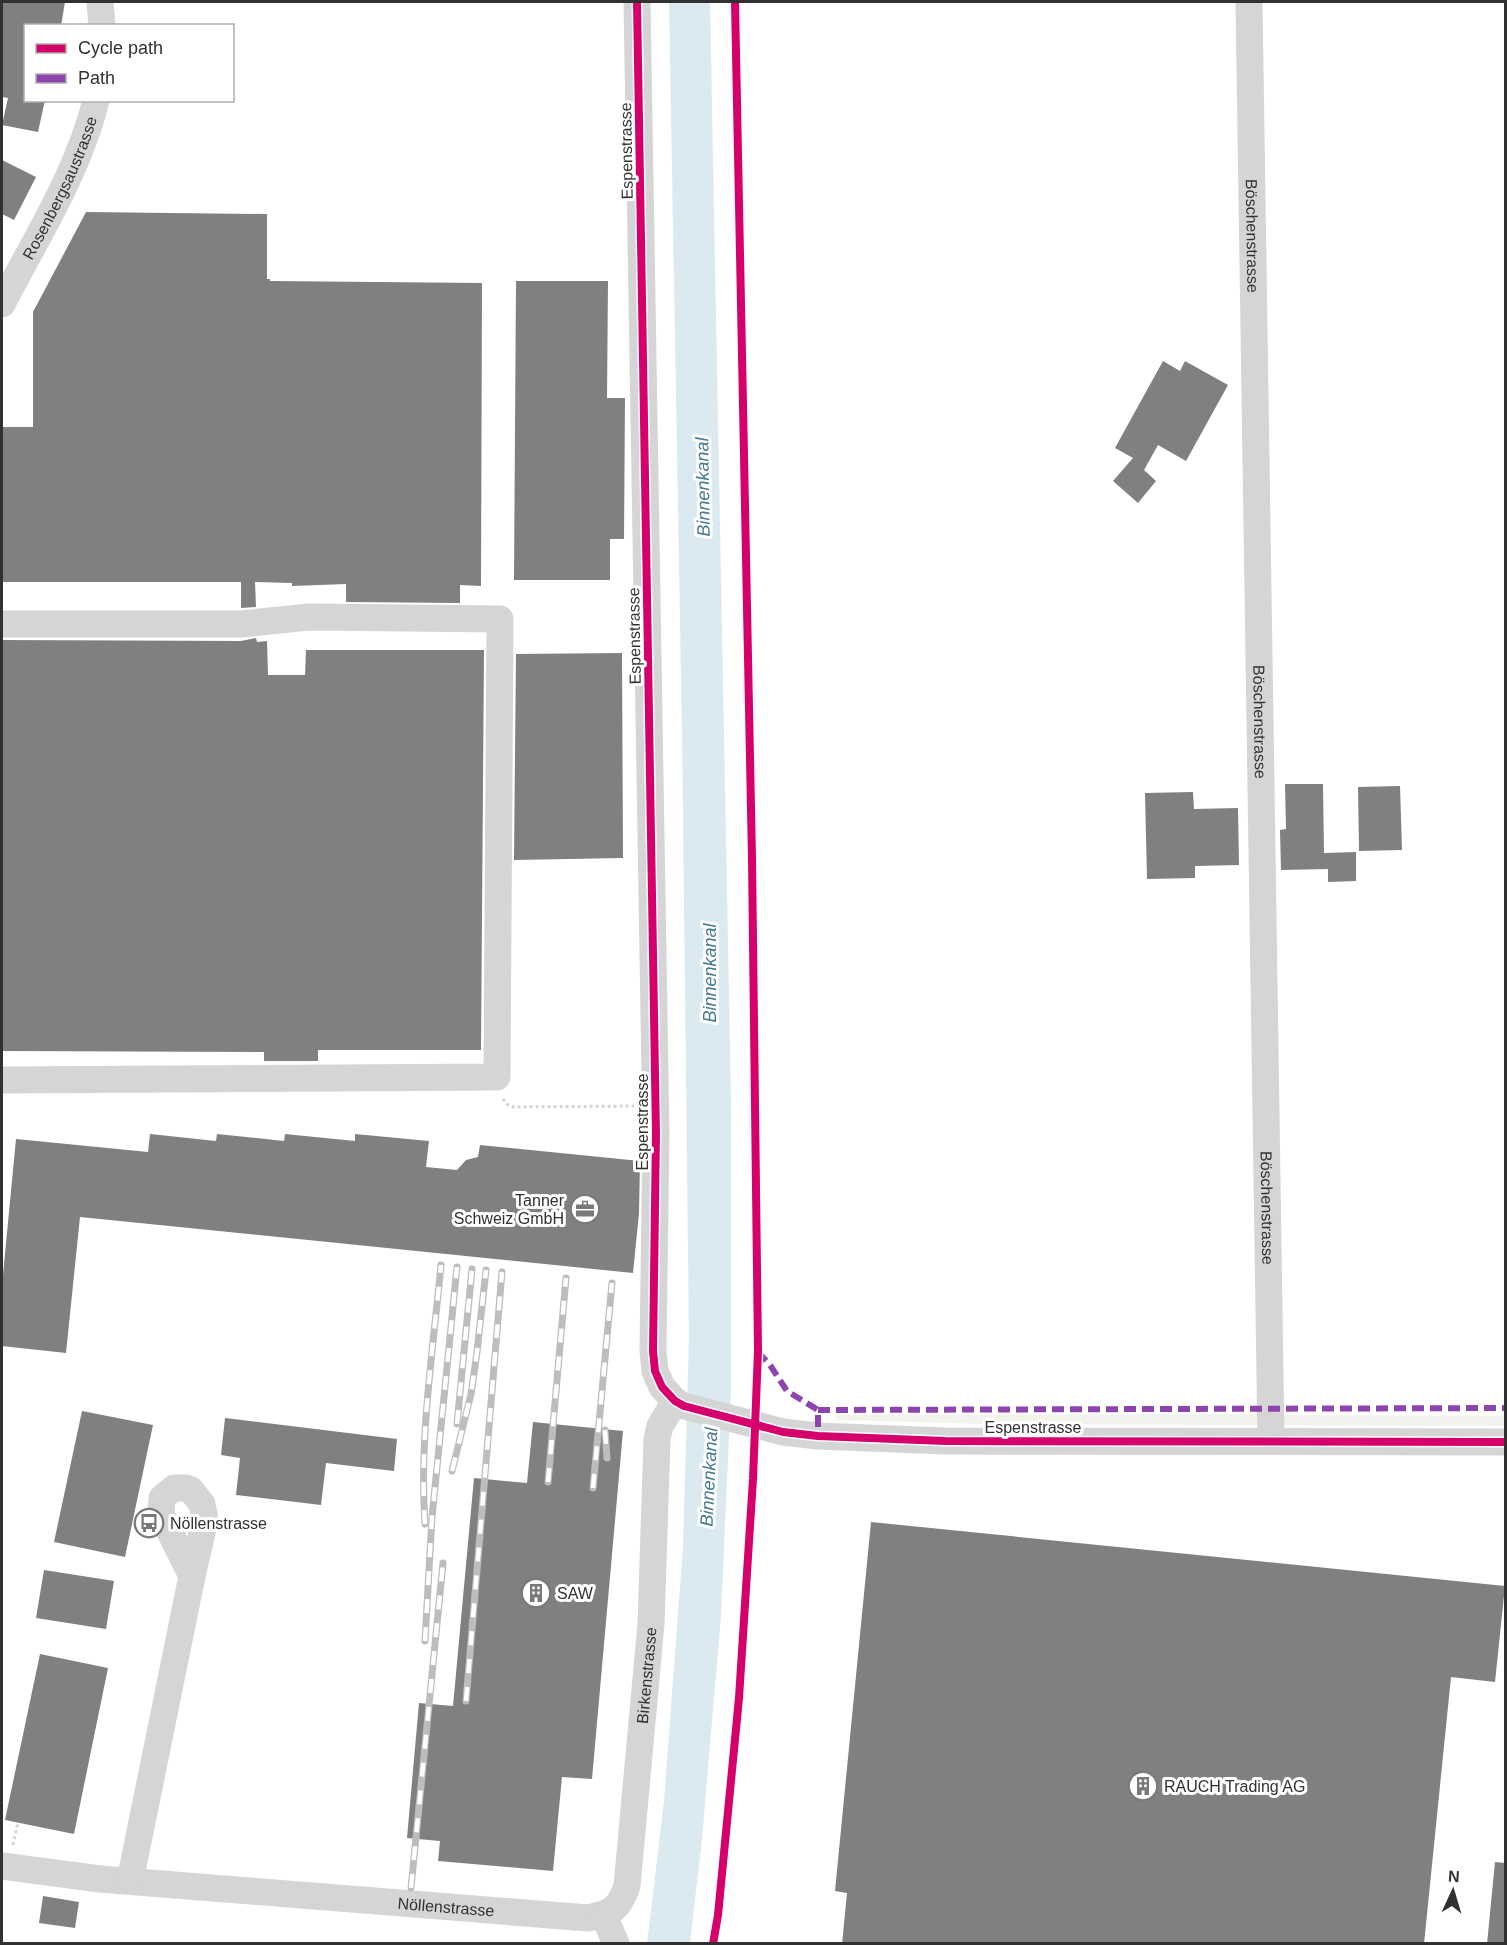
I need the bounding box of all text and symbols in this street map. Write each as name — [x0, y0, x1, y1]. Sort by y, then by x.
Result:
legend — [24, 24, 234, 102]
text: Cycle path — [78, 38, 163, 58]
text: Path — [78, 68, 115, 88]
street label: Espenstrasse — [617, 102, 636, 200]
street label: Rosenbergsaustrasse — [20, 114, 100, 262]
street label: Böschenstrasse — [1243, 179, 1261, 293]
water label: Binnenkanal — [692, 436, 714, 537]
street label: Espenstrasse — [625, 587, 644, 685]
street label: Böschenstrasse — [1250, 665, 1269, 779]
water label: Binnenkanal — [700, 922, 720, 1023]
street label: Espenstrasse — [634, 1073, 651, 1170]
street label: Böschenstrasse — [1258, 1151, 1276, 1265]
place label: Tanner Schweiz GmbH — [454, 1192, 565, 1227]
office icon: Tanner Schweiz GmbH — [569, 1193, 601, 1225]
street label: Espenstrasse — [985, 1419, 1082, 1436]
water label: Binnenkanal — [696, 1426, 722, 1527]
bus stop icon: Nöllenstrasse — [133, 1507, 165, 1539]
place label: Nöllenstrasse — [170, 1515, 267, 1532]
building icon: SAW — [520, 1577, 552, 1609]
place label: SAW — [557, 1585, 594, 1602]
street label: Birkenstrasse — [634, 1626, 660, 1725]
building icon: RAUCH Trading AG — [1127, 1770, 1159, 1802]
place label: RAUCH Trading AG — [1164, 1778, 1305, 1795]
north arrow — [1423, 1861, 1483, 1921]
text: N — [1448, 1868, 1460, 1885]
street label: Nöllenstrasse — [397, 1895, 495, 1919]

